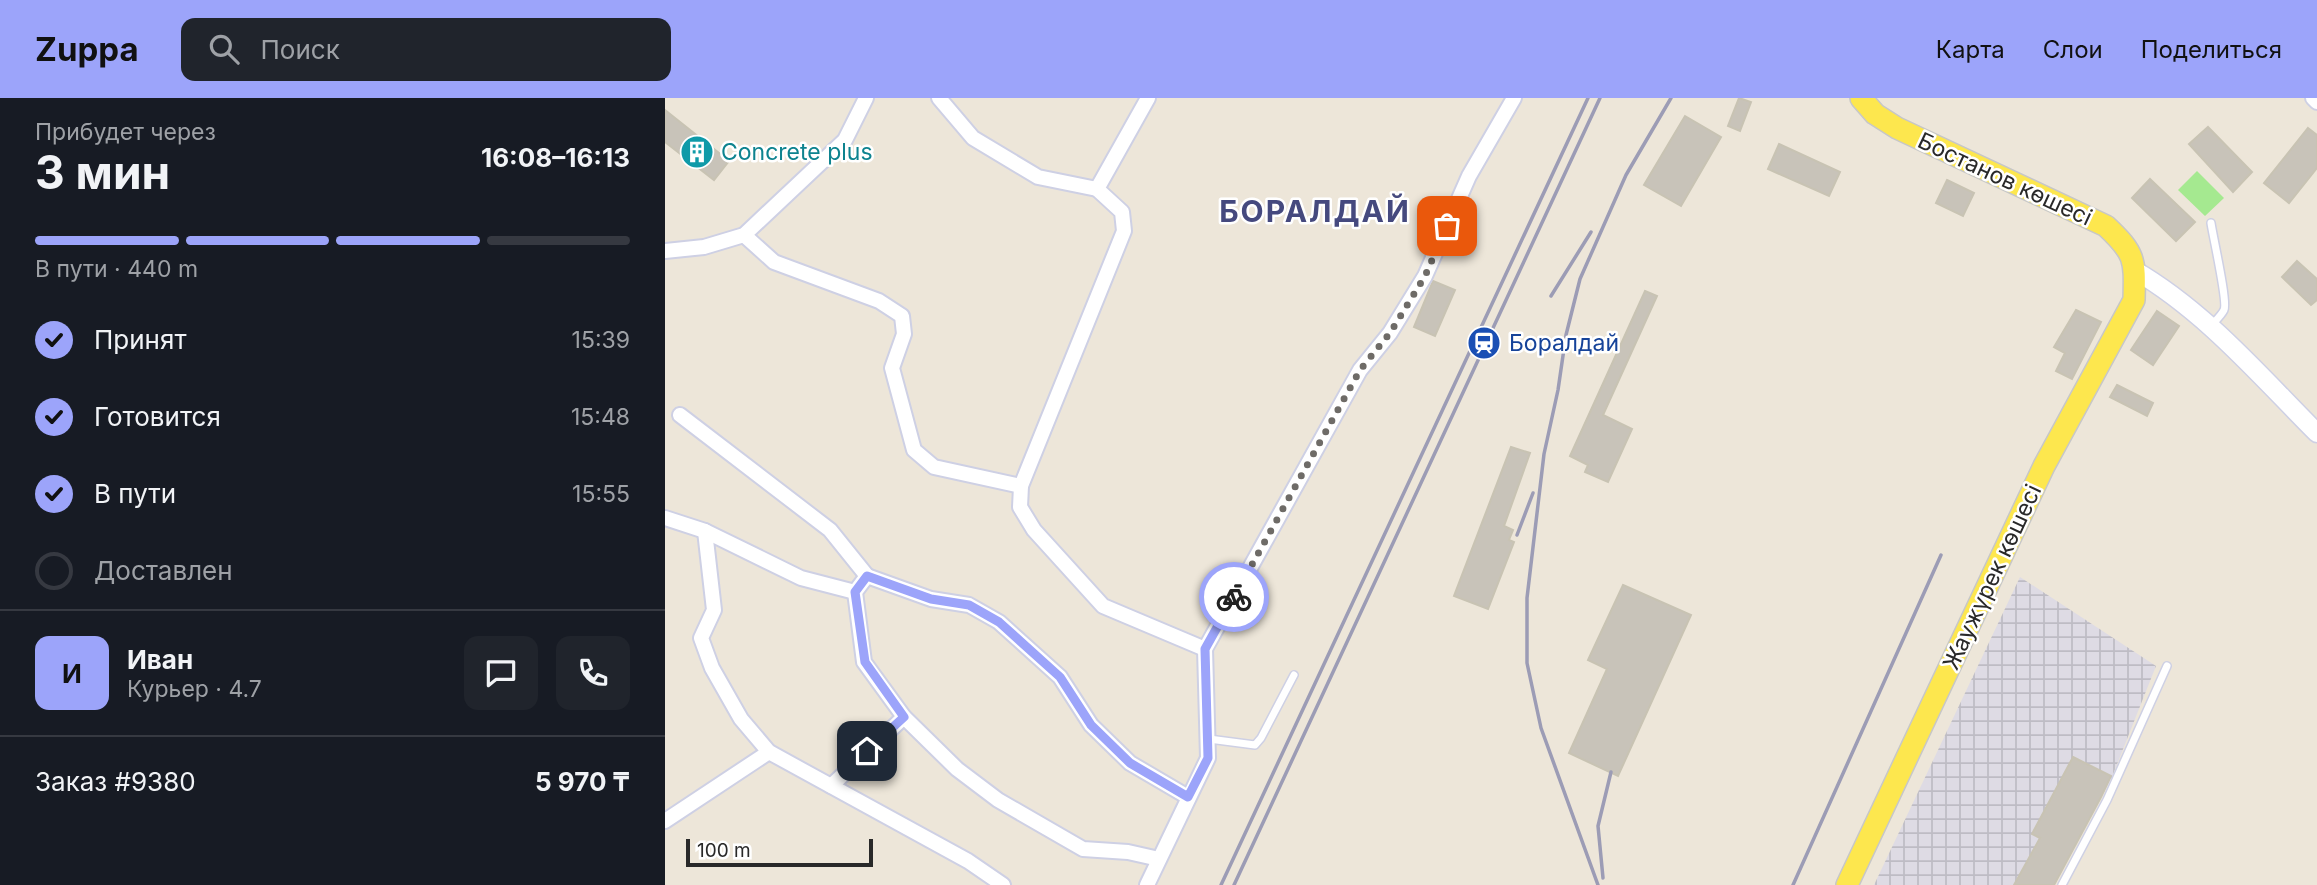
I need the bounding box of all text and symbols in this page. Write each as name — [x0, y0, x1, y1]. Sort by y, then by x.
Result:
search box — [181, 18, 671, 81]
text: Zuppa — [35, 29, 139, 69]
icon: search — [205, 30, 243, 68]
text: Поиск — [261, 34, 340, 65]
text: Карта — [1936, 35, 2005, 64]
text: Слои — [2043, 35, 2103, 64]
text: Поделиться — [2141, 35, 2282, 64]
text: Прибудет через — [35, 118, 216, 146]
street label: Бостанов көшесі — [1913, 126, 2097, 232]
building icon: Concrete plus — [678, 133, 716, 171]
place label: Concrete plus — [721, 138, 873, 166]
text: 16:08–16:13 — [481, 142, 630, 173]
text: 3 мин — [35, 144, 170, 200]
district label: БОРАЛДАЙ — [1219, 193, 1411, 229]
pin — [1417, 196, 1477, 256]
icon: bag — [1428, 207, 1466, 245]
text: В пути · 440 m — [35, 255, 198, 283]
icon: check — [35, 321, 73, 359]
text: Принят — [94, 324, 187, 355]
station icon: Боралдай — [1465, 324, 1503, 362]
text: 15:39 — [572, 326, 630, 354]
place label: Боралдай — [1509, 329, 1619, 357]
icon: check — [35, 398, 73, 436]
text: Готовится — [94, 401, 221, 432]
text: 15:48 — [571, 403, 630, 431]
icon: check — [35, 475, 73, 513]
text: В пути — [94, 478, 176, 509]
text: 15:55 — [572, 480, 630, 508]
street label: Жаужүрек көшесі — [1937, 480, 2047, 674]
text: Доставлен — [94, 555, 233, 586]
courier — [1199, 562, 1269, 632]
icon: bike — [1215, 578, 1253, 616]
button: chat — [464, 636, 538, 710]
button: phone — [556, 636, 630, 710]
text: Иван — [127, 644, 193, 675]
text: И — [62, 658, 82, 689]
text: Курьер · 4.7 — [127, 675, 262, 703]
pin — [837, 721, 897, 781]
icon: home — [848, 732, 886, 770]
text: Заказ #9380 — [35, 766, 196, 797]
text: 5 970 ₸ — [535, 766, 630, 797]
scale bar — [686, 836, 873, 868]
text: 100 m — [697, 839, 751, 862]

